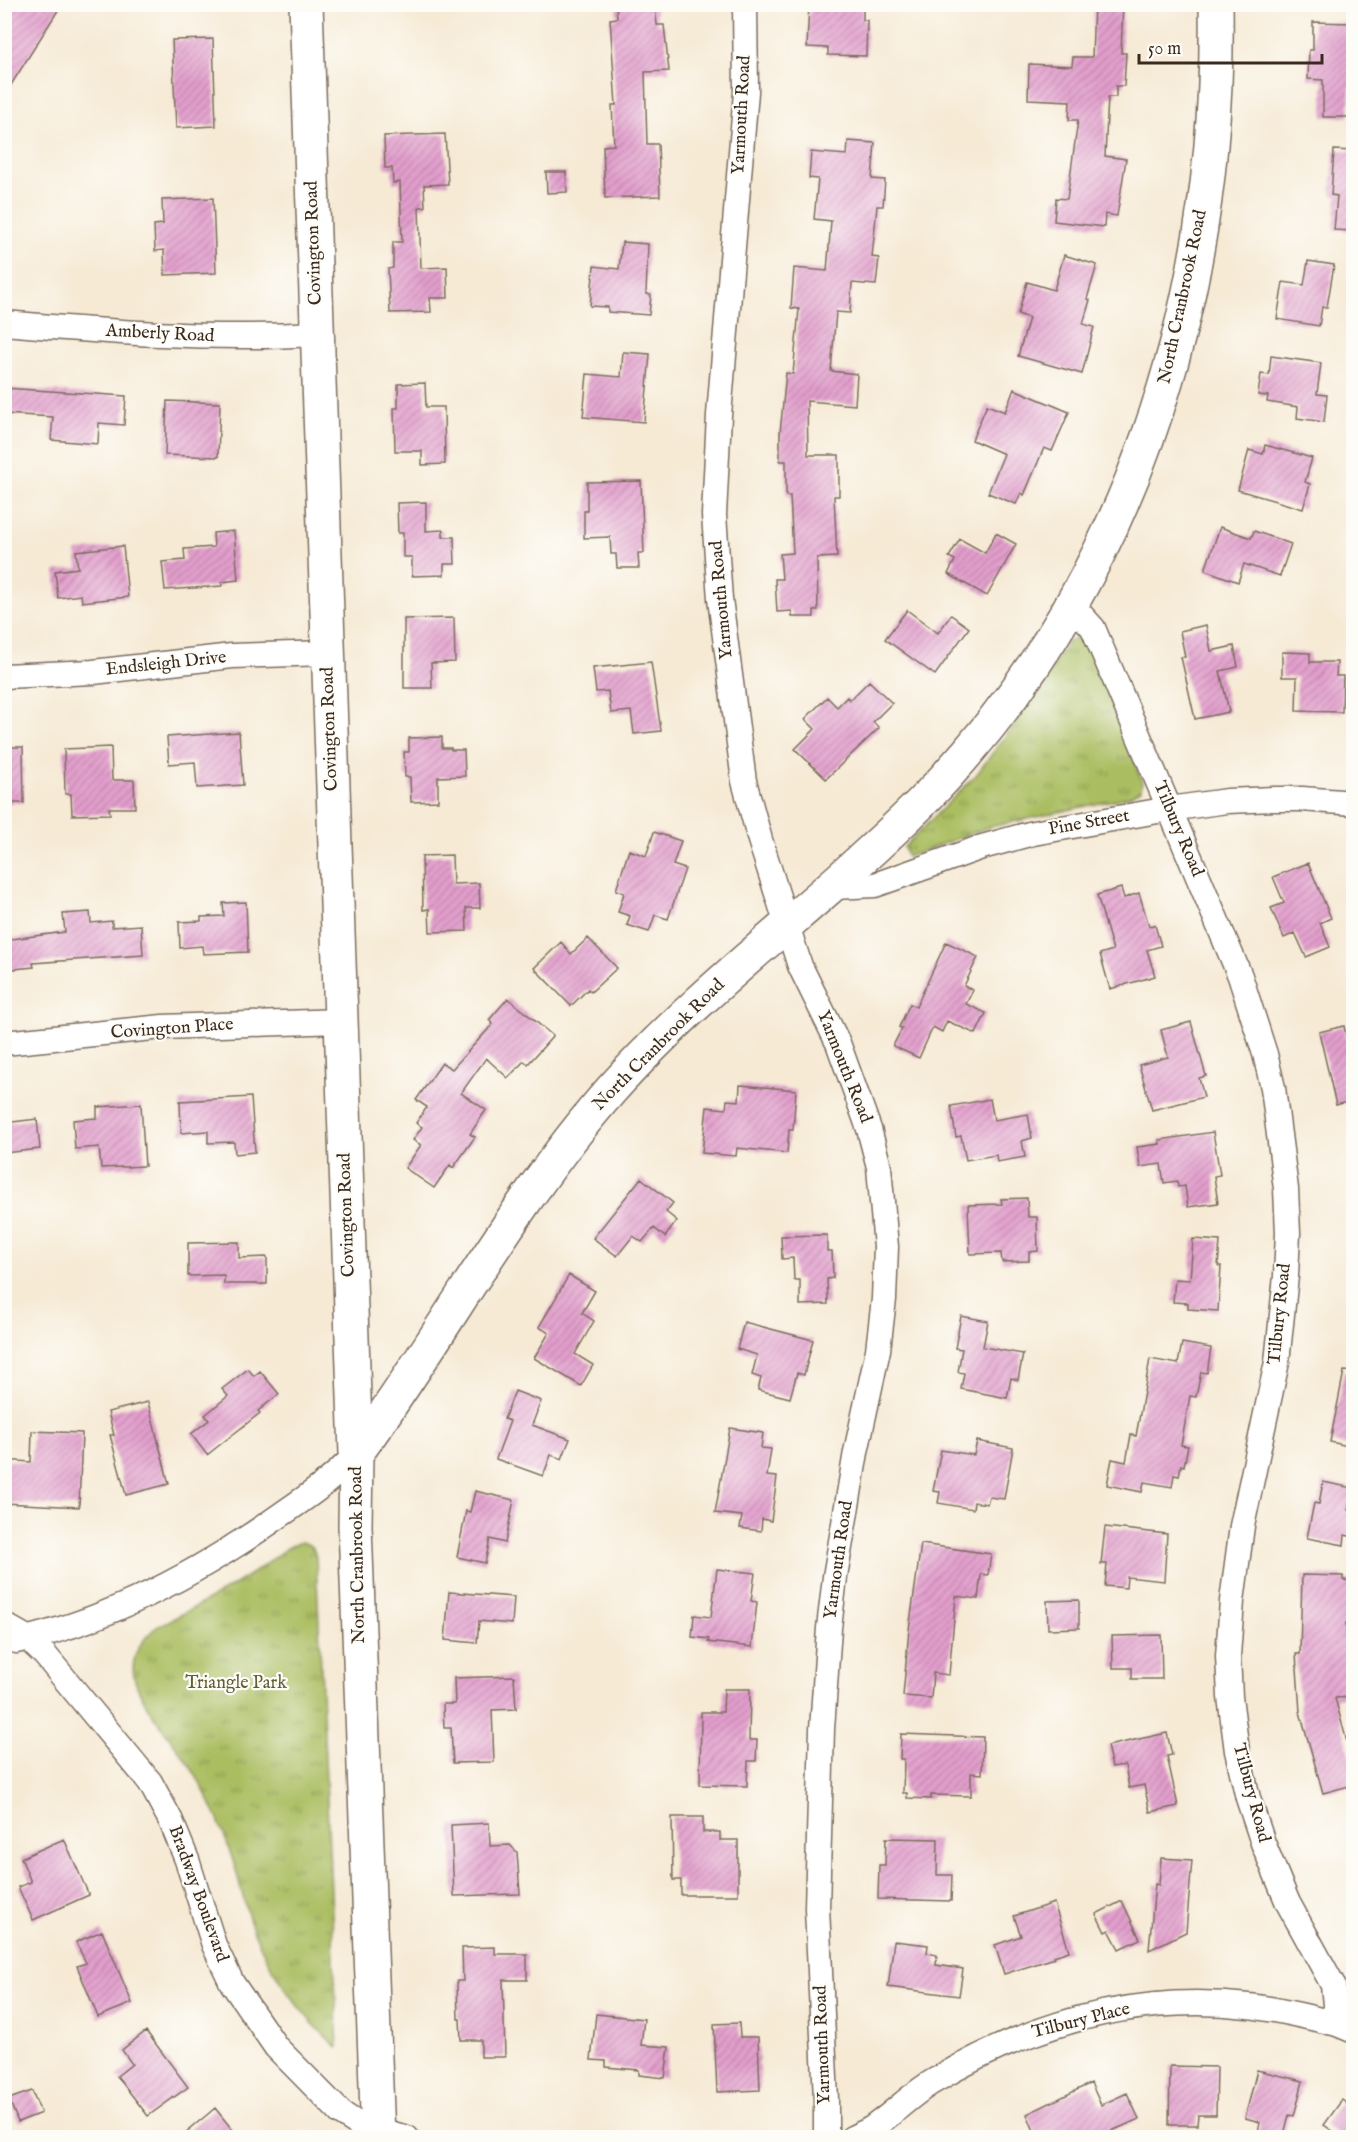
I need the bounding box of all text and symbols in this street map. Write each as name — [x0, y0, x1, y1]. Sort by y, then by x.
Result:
scale bar — [1139, 27, 1322, 65]
text: 50 m — [1148, 38, 1181, 61]
street label: Yarmouth Road — [727, 54, 757, 175]
street label: Covington Road — [300, 180, 328, 306]
street label: North Cranbrook Road — [1153, 207, 1213, 386]
street label: Amberly Road — [104, 320, 215, 348]
street label: Yarmouth Road — [705, 539, 739, 660]
street label: Endsleigh Drive — [105, 646, 227, 682]
street label: Covington Road — [316, 666, 344, 792]
street label: Tilbury Road — [1148, 778, 1209, 881]
street label: Pine Street — [1047, 805, 1131, 841]
street label: North Cranbrook Road — [588, 974, 730, 1116]
street label: Yarmouth Road — [811, 1007, 877, 1127]
street label: Covington Place — [110, 1013, 234, 1045]
street label: Covington Road — [333, 1152, 361, 1278]
street label: Tilbury Road — [1263, 1262, 1297, 1366]
street label: North Cranbrook Road — [345, 1466, 371, 1644]
street label: Yarmouth Road — [819, 1499, 859, 1621]
park label: Triangle Park — [185, 1672, 287, 1695]
street label: Tilbury Road — [1227, 1741, 1275, 1846]
street label: Bradway Boulevard — [163, 1822, 234, 1966]
street label: Yarmouth Road — [809, 1985, 837, 2105]
street label: Tilbury Place — [1030, 1998, 1132, 2044]

